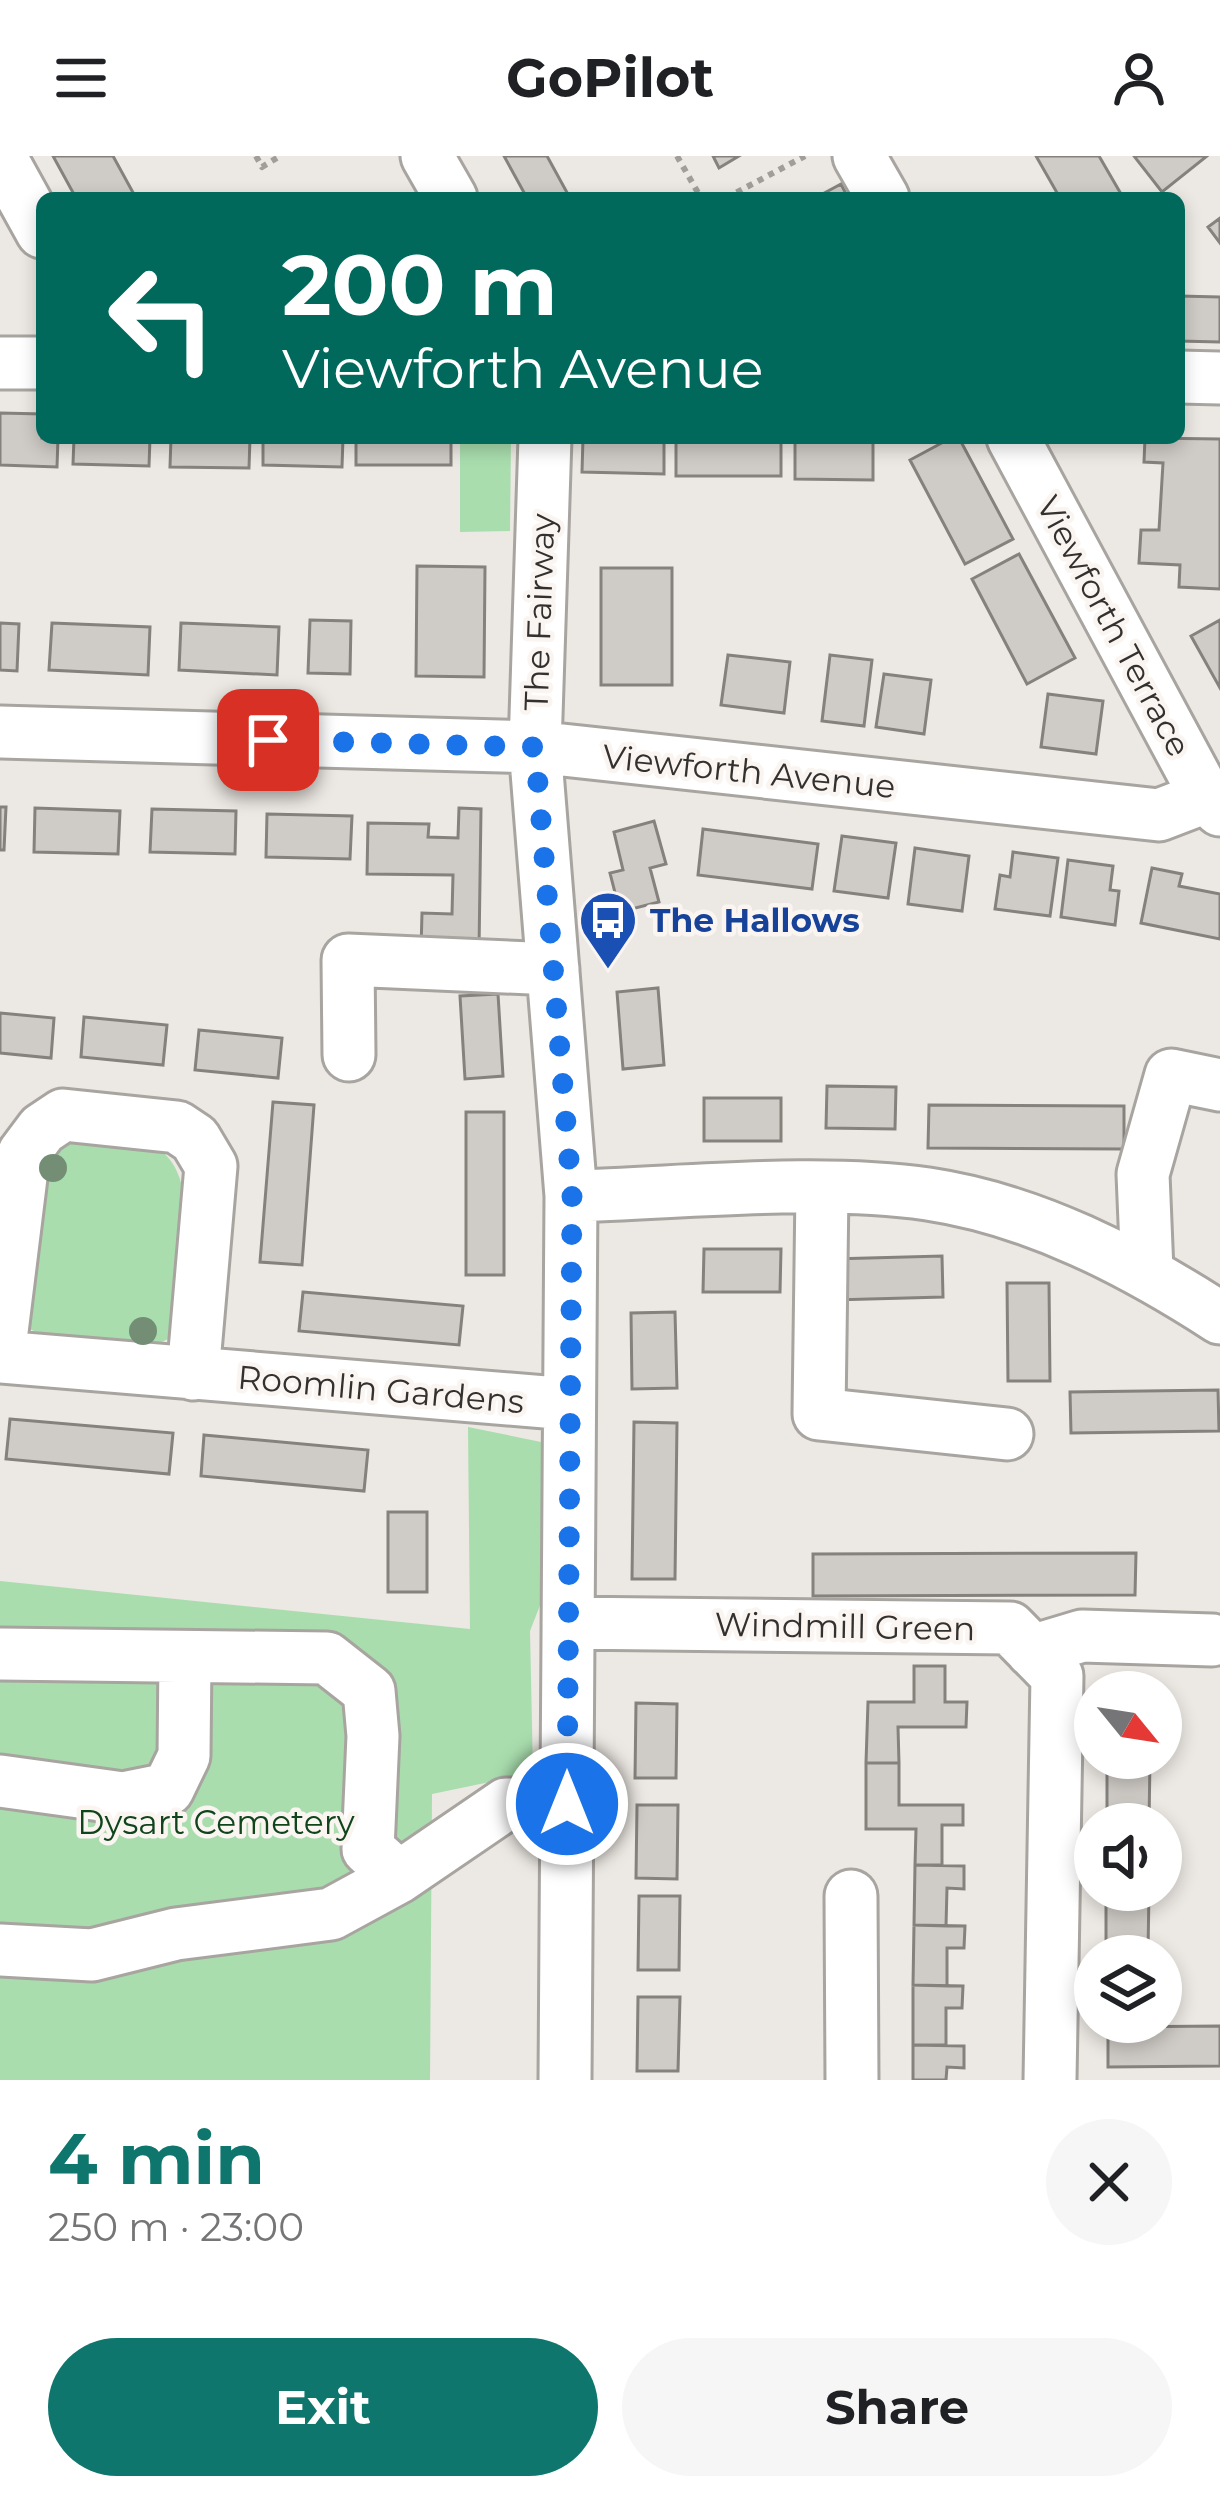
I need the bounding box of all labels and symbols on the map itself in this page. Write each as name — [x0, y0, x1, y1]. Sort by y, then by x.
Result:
street label: Viewforth Terrace — [1028, 489, 1200, 763]
street label: The Fairway — [516, 513, 562, 711]
pin — [217, 689, 319, 791]
street label: Viewforth Avenue — [601, 736, 897, 806]
bus stop icon: The Hallows — [577, 889, 639, 971]
place label: The Hallows — [650, 900, 860, 940]
street label: Roomlin Gardens — [236, 1357, 526, 1421]
street label: Windmill Green — [714, 1604, 976, 1648]
north arrow — [1074, 1671, 1182, 1779]
position arrow — [504, 1741, 630, 1867]
park label: Dysart Cemetery — [77, 1802, 355, 1842]

